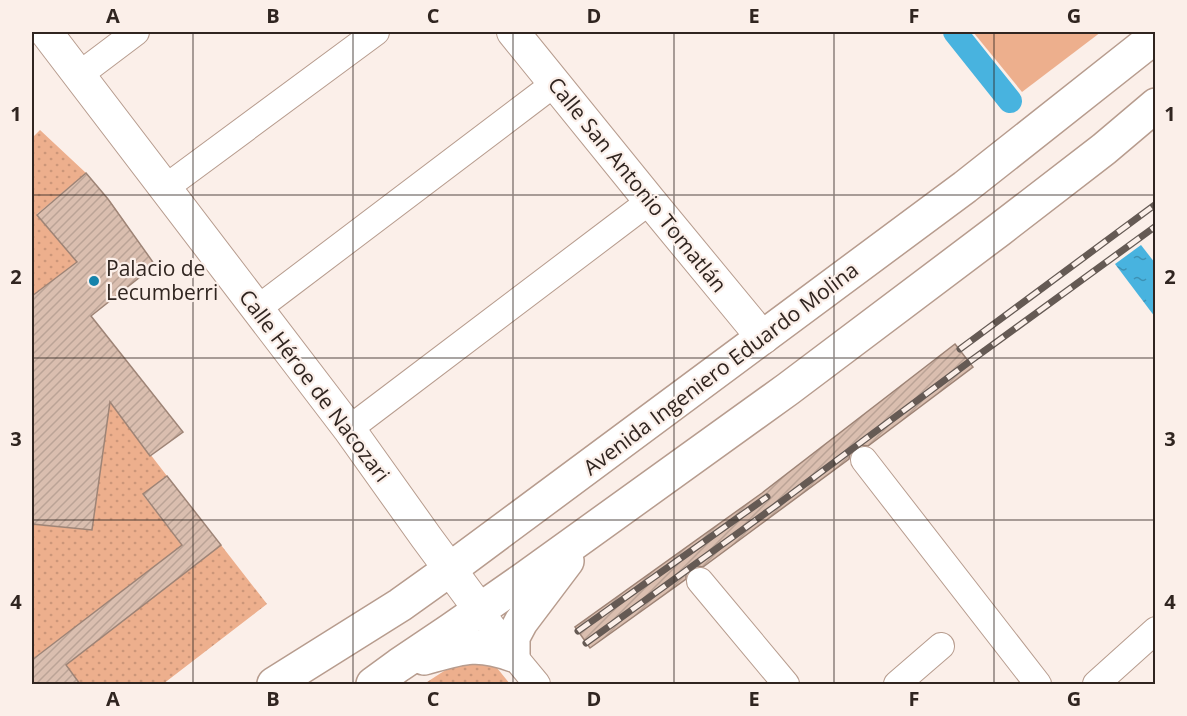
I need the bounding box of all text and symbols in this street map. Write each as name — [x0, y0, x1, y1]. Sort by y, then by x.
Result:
text: A — [106, 2, 120, 29]
text: B — [266, 2, 280, 29]
text: C — [427, 2, 440, 29]
text: D — [587, 2, 601, 29]
text: E — [748, 2, 760, 29]
text: F — [909, 2, 919, 29]
text: G — [1067, 2, 1081, 29]
street label: Calle San Antonio Tomatlán — [542, 71, 733, 298]
text: 1 — [10, 100, 22, 127]
text: 1 — [1164, 100, 1176, 127]
place label: Palacio de Lecumberri — [106, 254, 218, 306]
street label: Avenida Ingeniero Eduardo Molina — [577, 255, 864, 481]
text: 2 — [10, 263, 22, 290]
text: 2 — [1164, 263, 1176, 290]
marker: Palacio de Lecumberri — [87, 274, 101, 288]
street label: Calle Héroe de Nacozari — [233, 283, 396, 487]
text: 3 — [10, 425, 22, 452]
text: 3 — [1164, 425, 1176, 452]
text: 4 — [10, 588, 22, 615]
text: 4 — [1164, 588, 1176, 615]
text: A — [106, 685, 120, 712]
text: B — [266, 685, 280, 712]
text: C — [427, 685, 440, 712]
text: D — [587, 685, 601, 712]
text: E — [748, 685, 760, 712]
text: F — [909, 685, 919, 712]
text: G — [1067, 685, 1081, 712]

